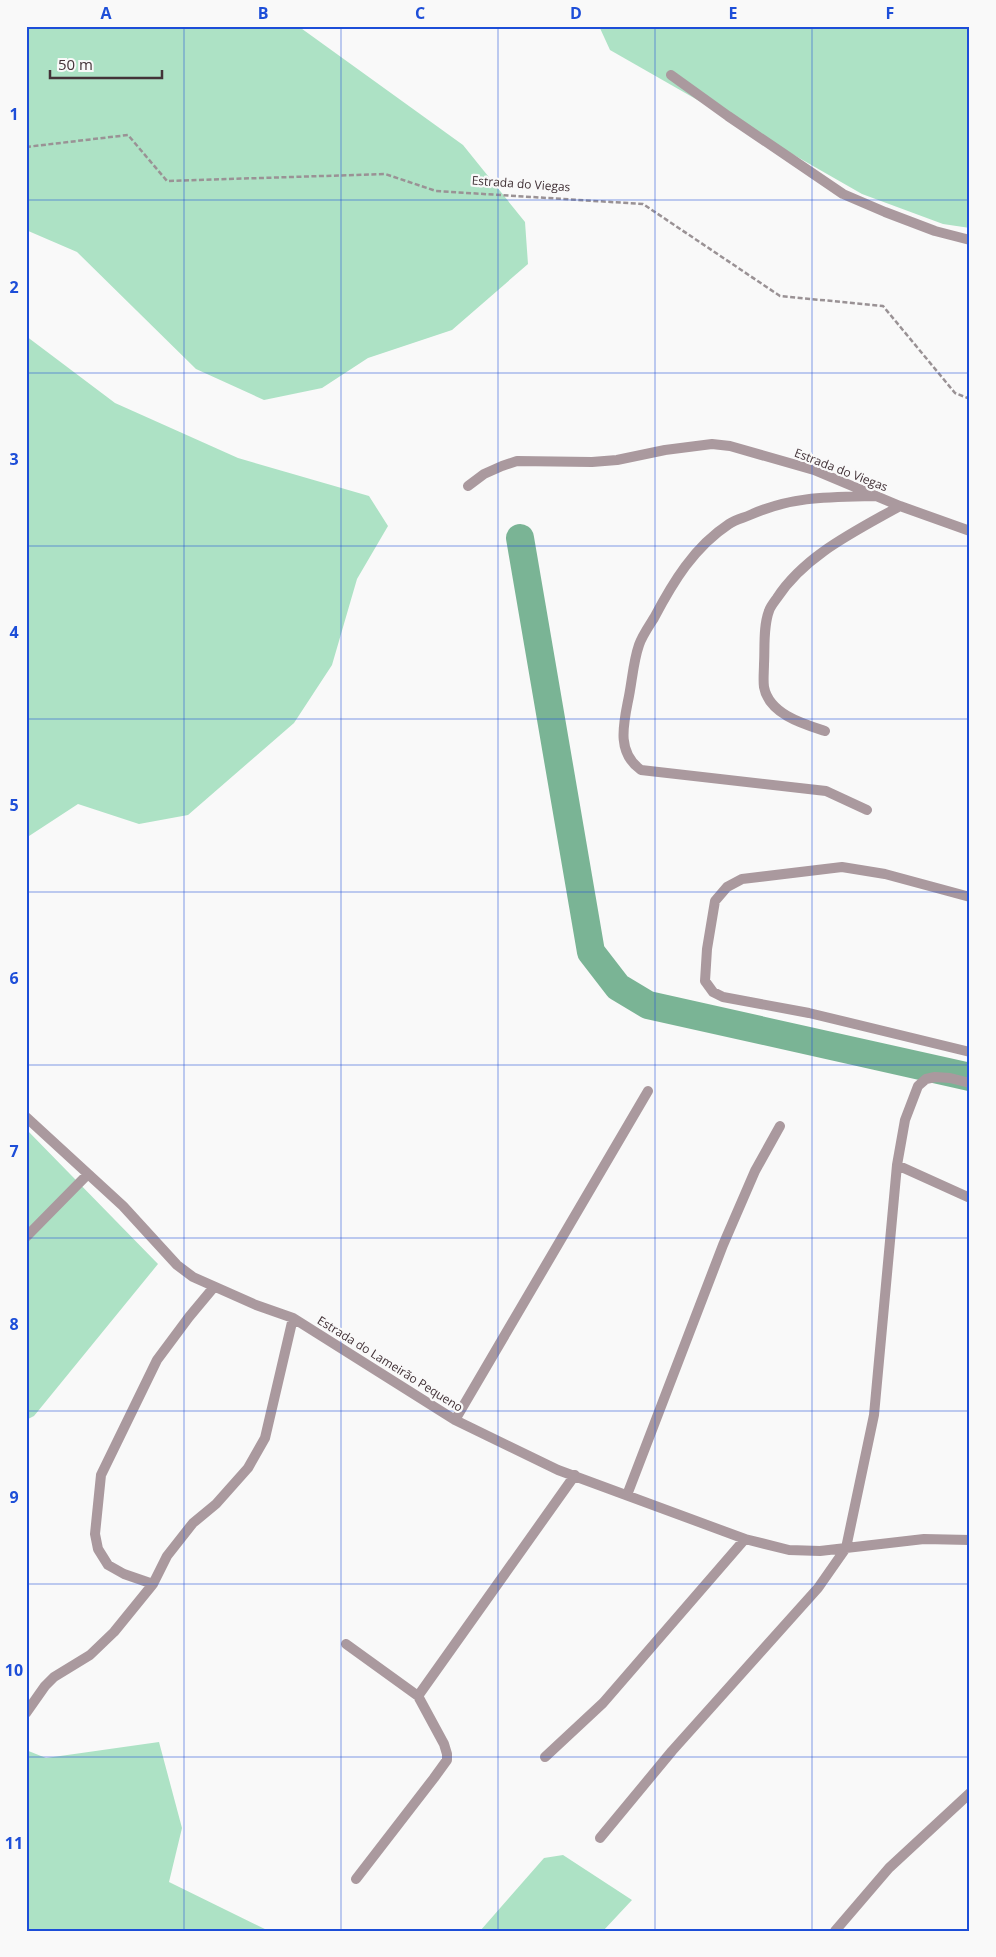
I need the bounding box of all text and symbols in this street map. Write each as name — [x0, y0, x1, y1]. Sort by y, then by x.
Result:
text: A — [100, 2, 112, 24]
text: B — [258, 2, 268, 24]
text: C — [415, 2, 425, 24]
text: D — [570, 2, 582, 24]
text: E — [729, 2, 738, 24]
text: F — [886, 2, 894, 24]
scale bar — [50, 48, 162, 80]
text: 50 m — [58, 54, 93, 74]
text: 1 — [9, 103, 19, 125]
street label: Estrada do Viegas — [471, 172, 571, 195]
text: 2 — [9, 276, 19, 298]
street label: Estrada do Viegas — [792, 444, 891, 495]
text: 3 — [9, 448, 19, 470]
text: 4 — [9, 621, 19, 643]
text: 5 — [9, 794, 19, 816]
text: 6 — [9, 967, 19, 989]
text: 7 — [9, 1140, 19, 1162]
street label: Estrada do Lameirão Pequeno — [314, 1312, 466, 1415]
text: 8 — [9, 1313, 19, 1335]
text: 9 — [9, 1486, 19, 1508]
text: 10 — [5, 1659, 23, 1681]
text: 11 — [5, 1832, 23, 1854]

